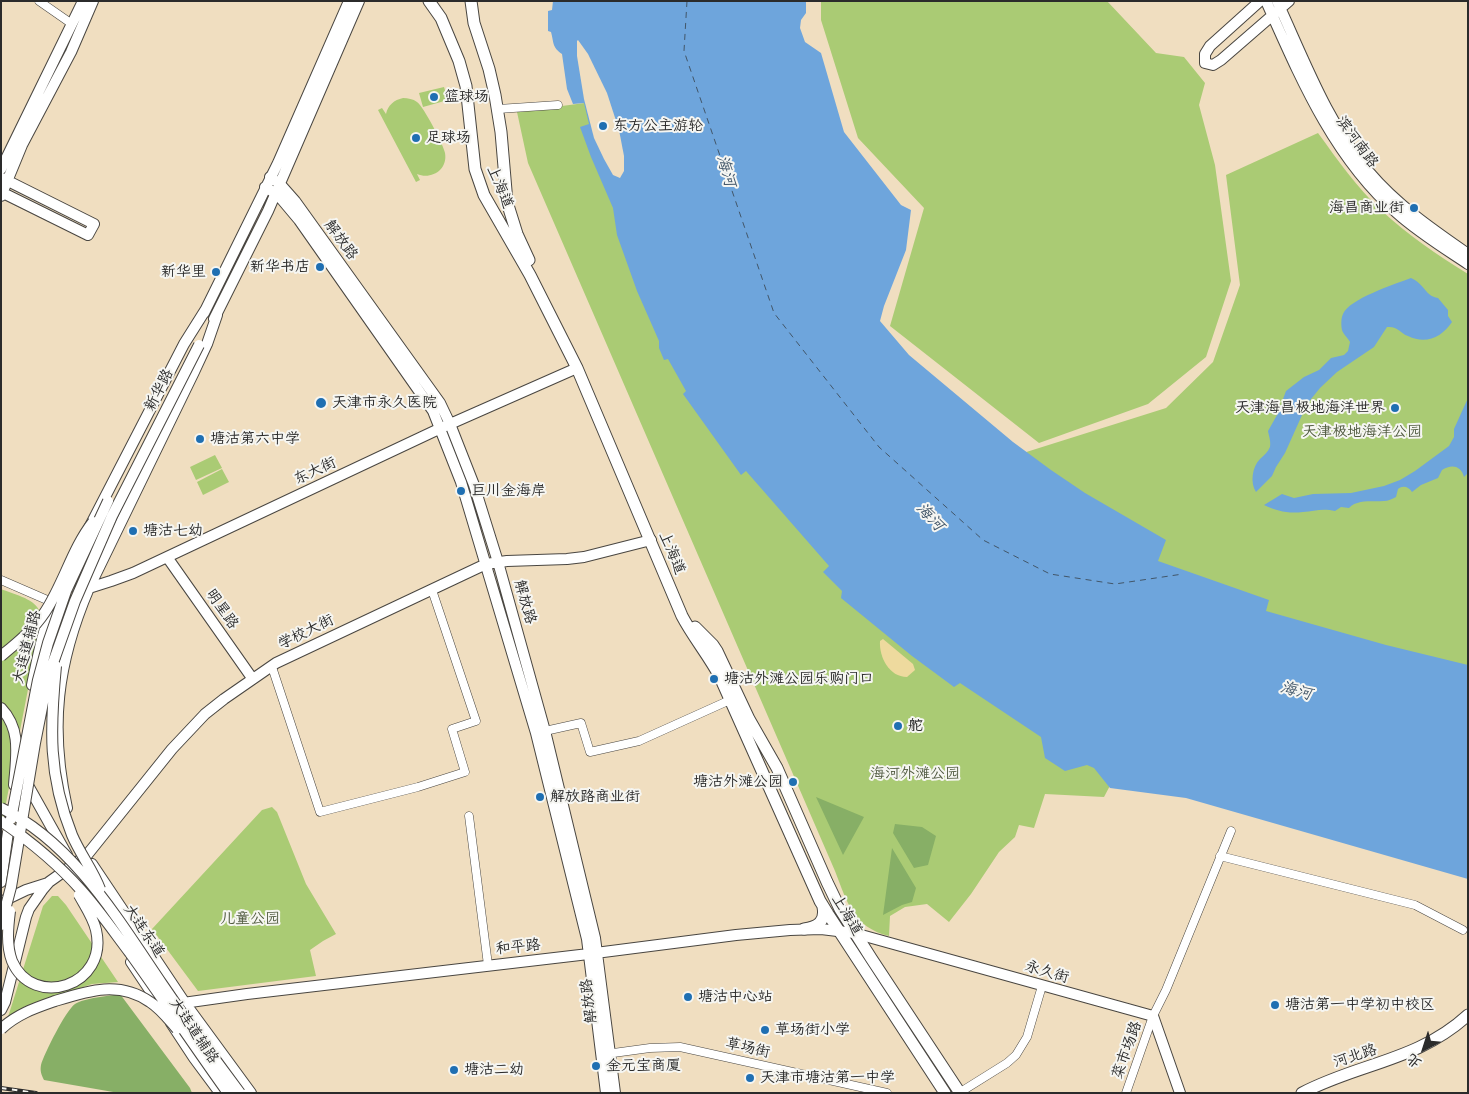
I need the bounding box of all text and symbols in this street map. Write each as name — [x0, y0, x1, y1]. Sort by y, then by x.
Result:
place label: 篮球场 — [444, 88, 489, 106]
marker: 篮球场 — [428, 91, 440, 103]
street label: 滨河南路 — [1332, 112, 1382, 172]
place label: 东方公主游轮 — [613, 117, 703, 135]
marker: 东方公主游轮 — [597, 120, 609, 132]
place label: 足球场 — [426, 129, 471, 147]
marker: 足球场 — [410, 132, 422, 144]
water label: 海河 — [712, 153, 740, 189]
street label: 上海道 — [483, 163, 517, 211]
place label: 海昌商业街 — [1329, 199, 1404, 217]
marker: 海昌商业街 — [1408, 202, 1420, 214]
street label: 解放路 — [320, 217, 362, 263]
place label: 新华书店 — [250, 258, 310, 276]
marker: 新华书店 — [314, 261, 326, 273]
place label: 新华里 — [161, 263, 206, 281]
marker: 新华里 — [210, 266, 222, 278]
street label: 新华路 — [141, 366, 177, 414]
place label: 天津市永久医院 — [332, 394, 437, 412]
marker: 天津市永久医院 — [314, 396, 328, 410]
place label: 天津海昌极地海洋世界 — [1235, 399, 1385, 417]
marker: 天津海昌极地海洋世界 — [1389, 402, 1401, 414]
park label: 天津极地海洋公园 — [1302, 423, 1422, 441]
place label: 塘沽第六中学 — [210, 430, 300, 448]
marker: 塘沽第六中学 — [194, 433, 206, 445]
street label: 东大街 — [291, 453, 339, 489]
place label: 巨川金海岸 — [471, 482, 546, 500]
marker: 巨川金海岸 — [455, 485, 467, 497]
water label: 海河 — [912, 499, 948, 535]
place label: 塘沽七幼 — [143, 522, 203, 540]
marker: 塘沽七幼 — [127, 525, 139, 537]
street label: 上海道 — [655, 529, 689, 577]
street label: 解放路 — [510, 578, 540, 626]
street label: 明星路 — [202, 585, 242, 633]
street label: 大连道辅路 — [9, 608, 45, 686]
street label: 学校大街 — [275, 611, 337, 653]
place label: 塘沽外滩公园乐购门口 — [724, 670, 874, 688]
marker: 塘沽外滩公园乐购门口 — [708, 673, 720, 685]
water label: 海河 — [1278, 678, 1314, 704]
place label: 舵 — [908, 717, 923, 735]
marker: 舵 — [892, 720, 904, 732]
park label: 海河外滩公园 — [870, 765, 960, 783]
place label: 塘沽外滩公园 — [693, 773, 783, 791]
marker: 塘沽外滩公园 — [787, 776, 799, 788]
place label: 解放路商业街 — [550, 788, 640, 806]
marker: 解放路商业街 — [534, 791, 546, 803]
street label: 上海道 — [828, 891, 866, 939]
street label: 大连东道 — [120, 901, 168, 961]
park label: 儿童公园 — [220, 910, 280, 928]
street label: 和平路 — [495, 936, 541, 958]
street label: 永久街 — [1023, 957, 1071, 987]
street label: 解放路 — [577, 978, 601, 1024]
place label: 塘沽中心站 — [698, 988, 773, 1006]
marker: 塘沽中心站 — [682, 991, 694, 1003]
street label: 大连道辅路 — [166, 995, 222, 1067]
place label: 塘沽第一中学初中校区 — [1285, 996, 1435, 1014]
marker: 塘沽第一中学初中校区 — [1269, 999, 1281, 1011]
street label: 菜市场路 — [1108, 1019, 1146, 1081]
place label: 草场街小学 — [775, 1021, 850, 1039]
marker: 草场街小学 — [759, 1024, 771, 1036]
north arrow — [1399, 1024, 1449, 1074]
street label: 草场街 — [724, 1034, 772, 1062]
street label: 河北路 — [1331, 1040, 1379, 1072]
text: 北 — [1403, 1050, 1425, 1072]
place label: 金元宝商厦 — [606, 1057, 681, 1075]
marker: 金元宝商厦 — [590, 1060, 602, 1072]
place label: 塘沽二幼 — [464, 1061, 524, 1079]
marker: 塘沽二幼 — [448, 1064, 460, 1076]
place label: 天津市塘沽第一中学 — [760, 1069, 895, 1087]
marker: 天津市塘沽第一中学 — [744, 1072, 756, 1084]

